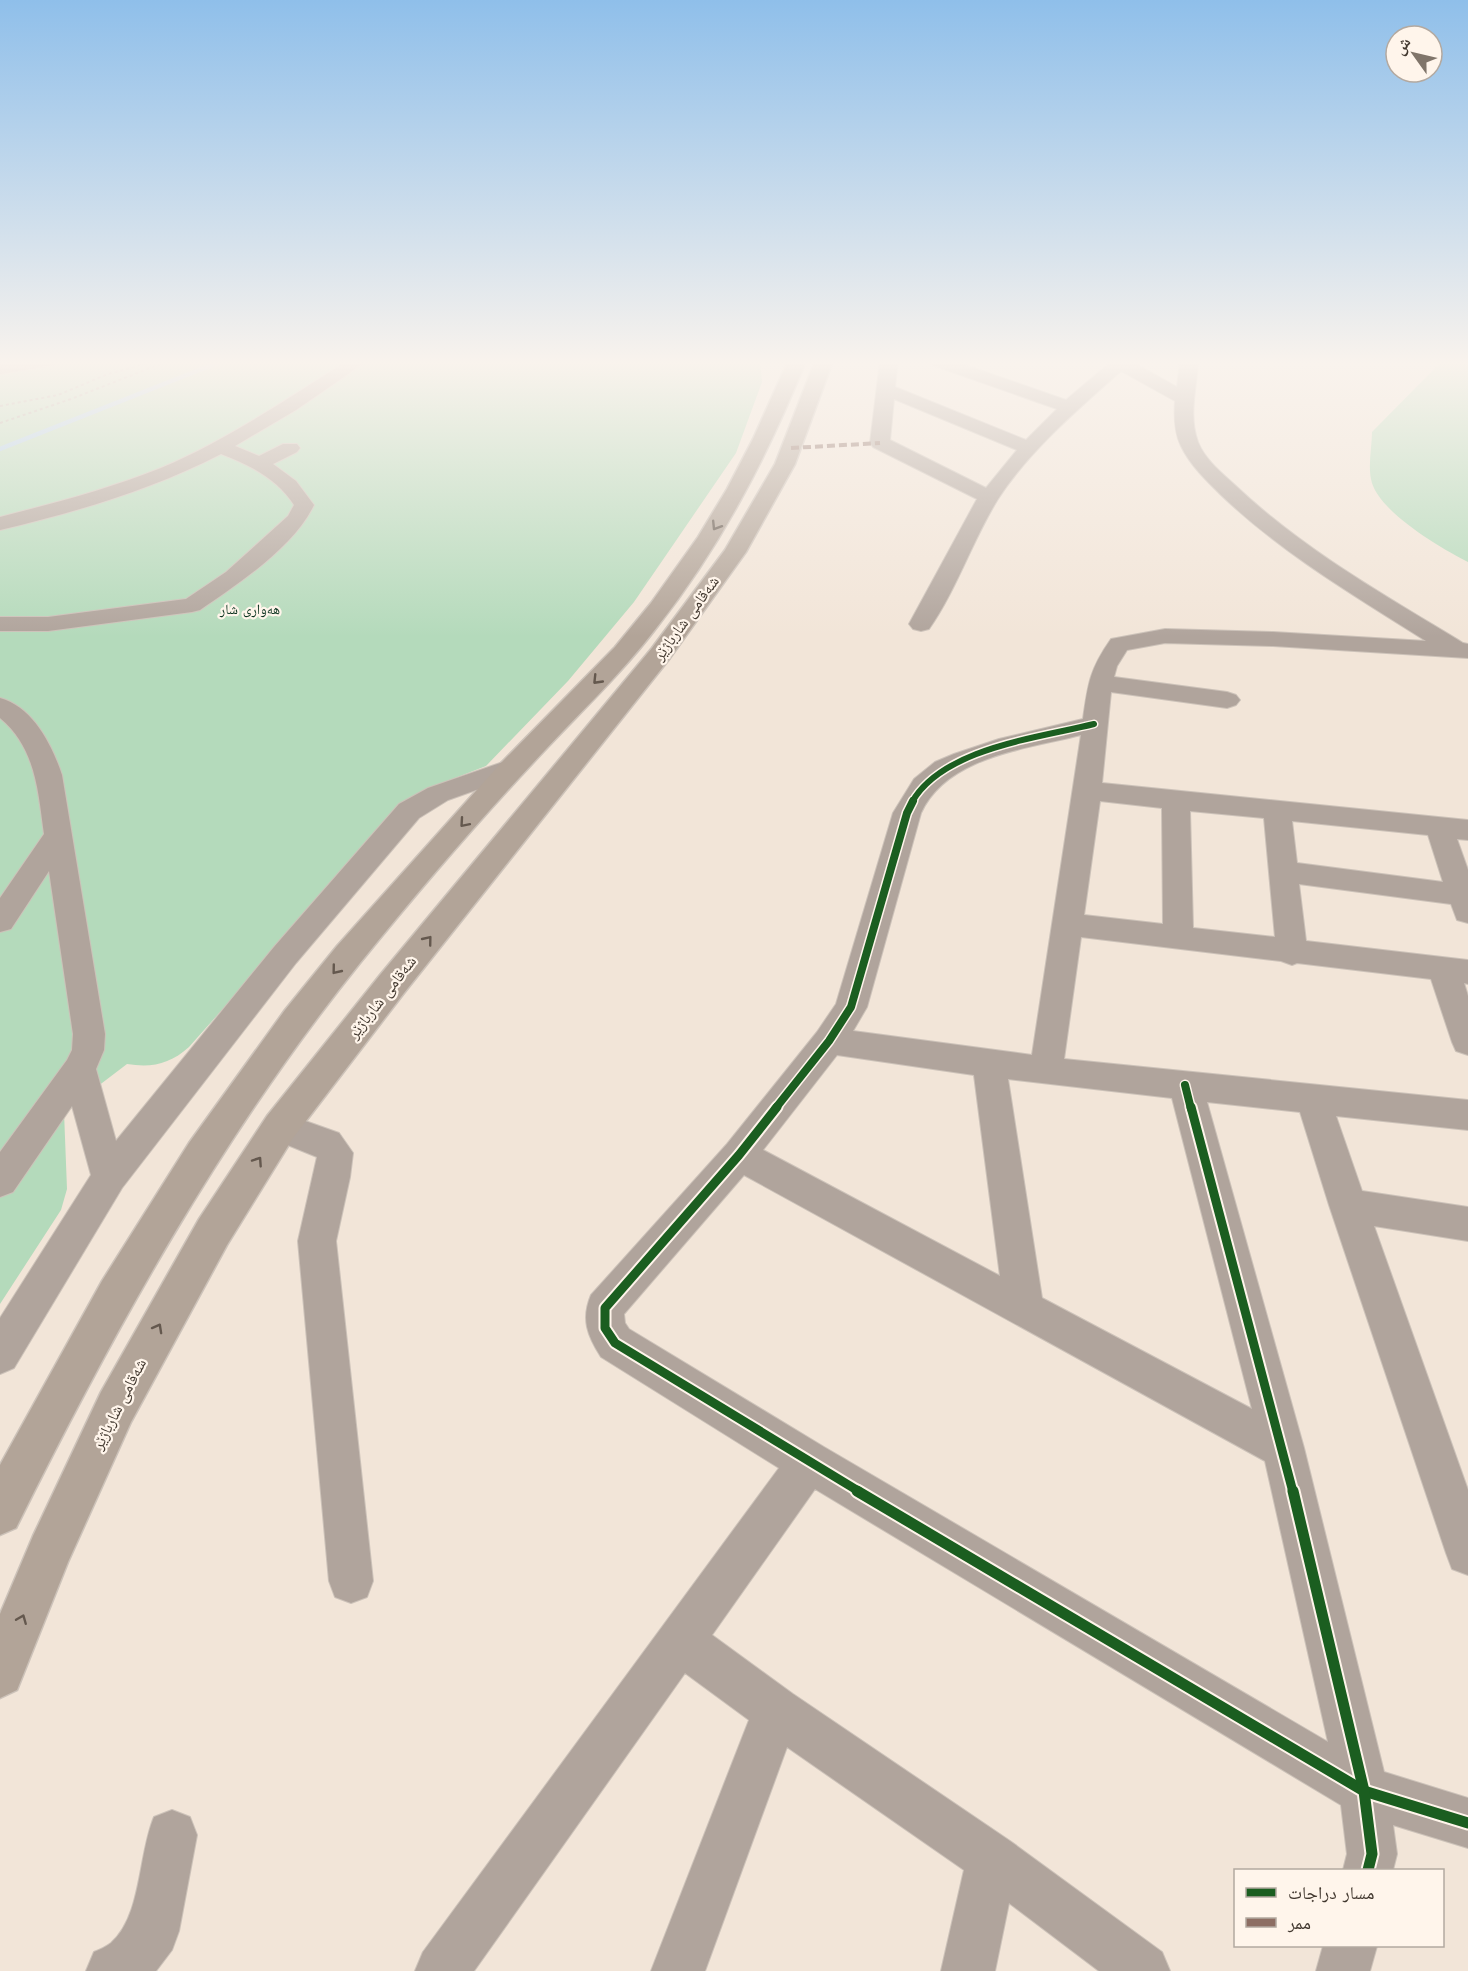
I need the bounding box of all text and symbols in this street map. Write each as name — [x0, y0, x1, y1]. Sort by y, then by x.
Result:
north arrow — [1384, 24, 1444, 84]
text: ش — [1389, 34, 1415, 58]
one-way arrow — [711, 520, 723, 530]
street label: شەقامی شارباژێر — [648, 572, 724, 665]
park label: هەواری شار — [219, 601, 280, 618]
one-way arrow — [593, 674, 604, 684]
one-way arrow — [460, 816, 471, 827]
one-way arrow — [420, 935, 431, 946]
street label: شەقامی شارباژێر — [343, 952, 421, 1043]
one-way arrow — [333, 963, 344, 974]
one-way arrow — [251, 1157, 262, 1168]
one-way arrow — [151, 1324, 162, 1334]
street label: شەقامی شارباژێر — [87, 1355, 151, 1454]
one-way arrow — [15, 1614, 27, 1625]
legend — [1234, 1869, 1444, 1947]
text: مسار دراجات — [1288, 1882, 1374, 1903]
text: ممر — [1287, 1912, 1311, 1933]

